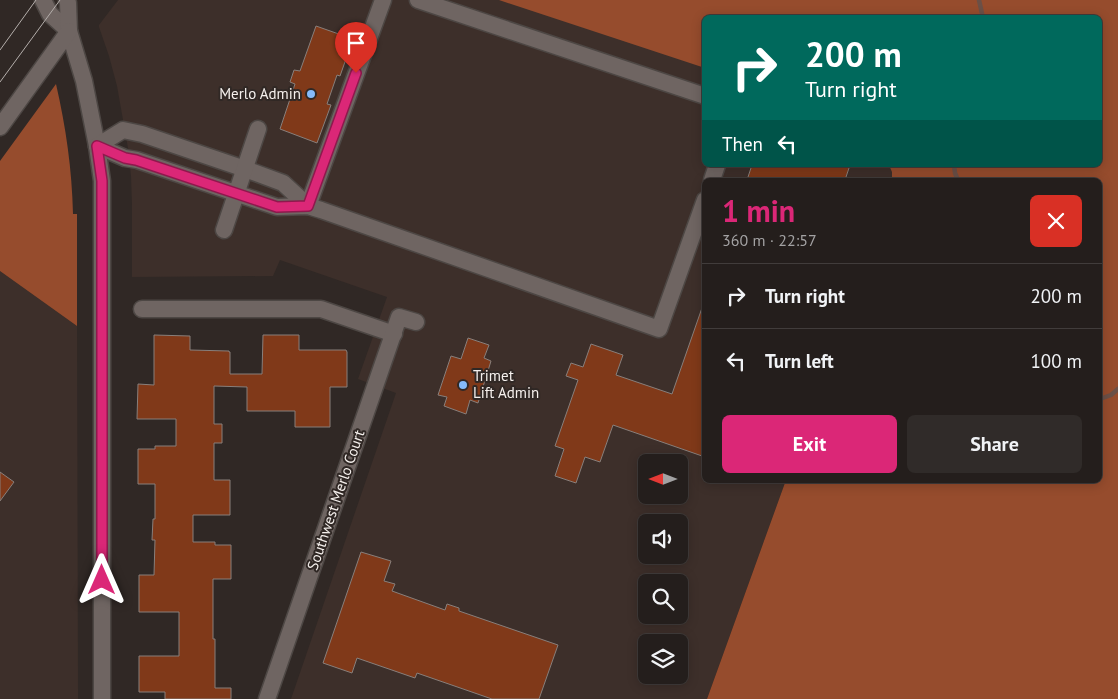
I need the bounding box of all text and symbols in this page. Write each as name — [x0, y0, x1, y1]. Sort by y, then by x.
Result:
pin — [335, 22, 377, 73]
icon: arrive — [342, 29, 370, 57]
text: 200 m — [805, 31, 902, 77]
icon: right — [722, 35, 787, 100]
text: Turn right — [805, 75, 897, 103]
place label: Merlo Admin — [219, 84, 301, 103]
marker: Merlo Admin — [305, 88, 317, 100]
icon: left — [773, 130, 801, 158]
text: Then — [722, 132, 763, 156]
text: 1 min — [722, 191, 795, 230]
button: close — [1030, 195, 1082, 247]
text: 360 m · 22:57 — [722, 230, 817, 250]
icon: right — [722, 282, 750, 310]
text: Turn right — [765, 284, 845, 308]
text: 200 m — [1030, 284, 1082, 308]
icon: left — [722, 347, 750, 375]
text: Turn left — [765, 349, 834, 373]
text: 100 m — [1030, 349, 1082, 373]
place label: Trimet Lift Admin — [473, 366, 539, 402]
marker: Trimet Lift Admin — [457, 379, 469, 391]
button: Exit — [722, 415, 897, 473]
button: Share — [907, 415, 1082, 473]
street label: Southwest Merlo Court — [303, 427, 368, 572]
north arrow — [638, 454, 688, 504]
map controls — [638, 454, 688, 684]
button: sound — [638, 514, 688, 564]
position arrow — [75, 553, 127, 605]
button: search — [638, 574, 688, 624]
button: layers — [638, 634, 688, 684]

